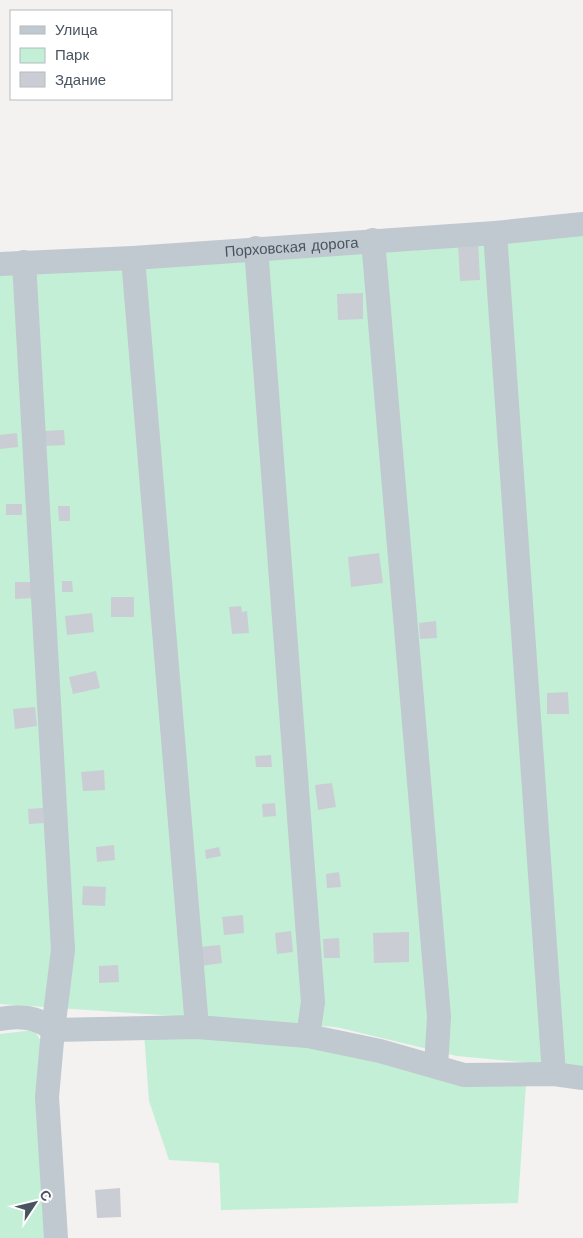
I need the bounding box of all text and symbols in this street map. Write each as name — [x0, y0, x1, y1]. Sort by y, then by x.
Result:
legend — [10, 10, 172, 100]
text: Улица — [55, 21, 98, 39]
text: Парк — [55, 46, 89, 64]
text: Здание — [55, 71, 106, 89]
street label: Порховская дорога — [224, 233, 360, 261]
north arrow — [10, 1178, 60, 1228]
text: С — [36, 1187, 55, 1204]

